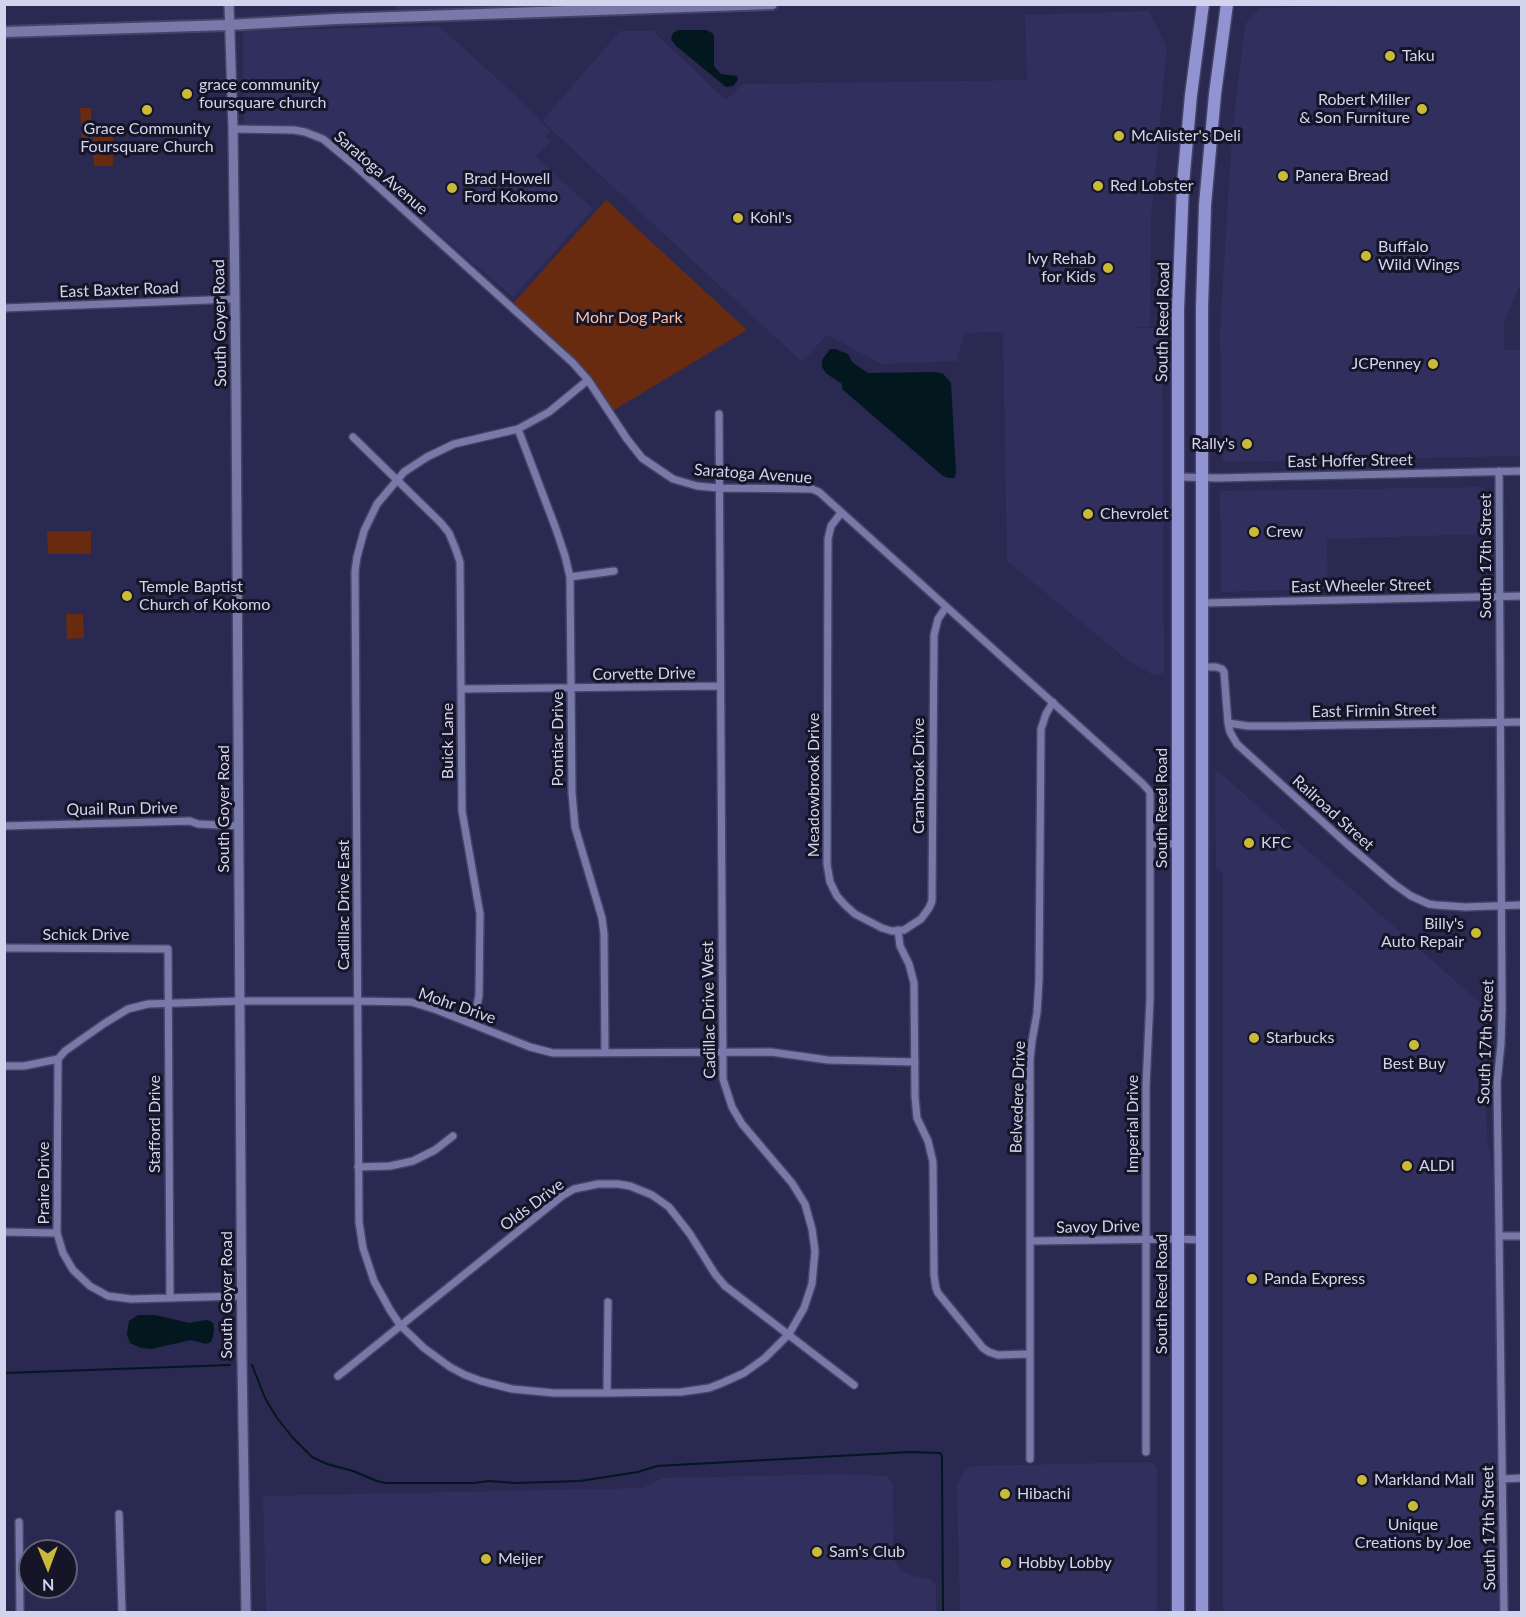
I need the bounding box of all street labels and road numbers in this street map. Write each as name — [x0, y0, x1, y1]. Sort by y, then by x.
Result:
street label: Saratoga Avenue — [330, 127, 432, 219]
street label: South Goyer Road — [209, 259, 231, 387]
street label: South Reed Road — [1152, 262, 1174, 382]
street label: East Baxter Road — [59, 278, 179, 302]
street label: East Hoffer Street — [1287, 450, 1413, 472]
street label: Saratoga Avenue — [693, 460, 813, 488]
street label: South 17th Street — [1476, 494, 1496, 618]
street label: East Wheeler Street — [1291, 575, 1431, 597]
street label: Corvette Drive — [592, 663, 696, 685]
street label: Pontiac Drive — [548, 692, 568, 786]
street label: East Firmin Street — [1311, 700, 1437, 722]
street label: Buick Lane — [438, 703, 458, 779]
street label: Meadowbrook Drive — [804, 713, 824, 857]
street label: Cranbrook Drive — [909, 718, 929, 834]
street label: South Goyer Road — [214, 745, 234, 873]
street label: South Reed Road — [1152, 748, 1172, 868]
street label: Railroad Street — [1288, 771, 1378, 855]
street label: Quail Run Drive — [66, 798, 178, 820]
street label: Cadillac Drive East — [334, 840, 354, 970]
street label: Schick Drive — [42, 925, 130, 945]
street label: Cadillac Drive West — [698, 941, 720, 1079]
street label: South 17th Street — [1474, 979, 1498, 1105]
street label: Mohr Drive — [416, 984, 498, 1028]
street label: Belvedere Drive — [1006, 1040, 1030, 1154]
street label: Stafford Drive — [145, 1075, 165, 1173]
street label: Imperial Drive — [1123, 1075, 1143, 1173]
street label: Praire Drive — [34, 1141, 54, 1225]
street label: Olds Drive — [496, 1175, 568, 1235]
street label: Savoy Drive — [1056, 1217, 1140, 1237]
street label: South Goyer Road — [217, 1231, 237, 1359]
street label: South Reed Road — [1152, 1234, 1172, 1354]
street label: South 17th Street — [1478, 1465, 1500, 1591]

